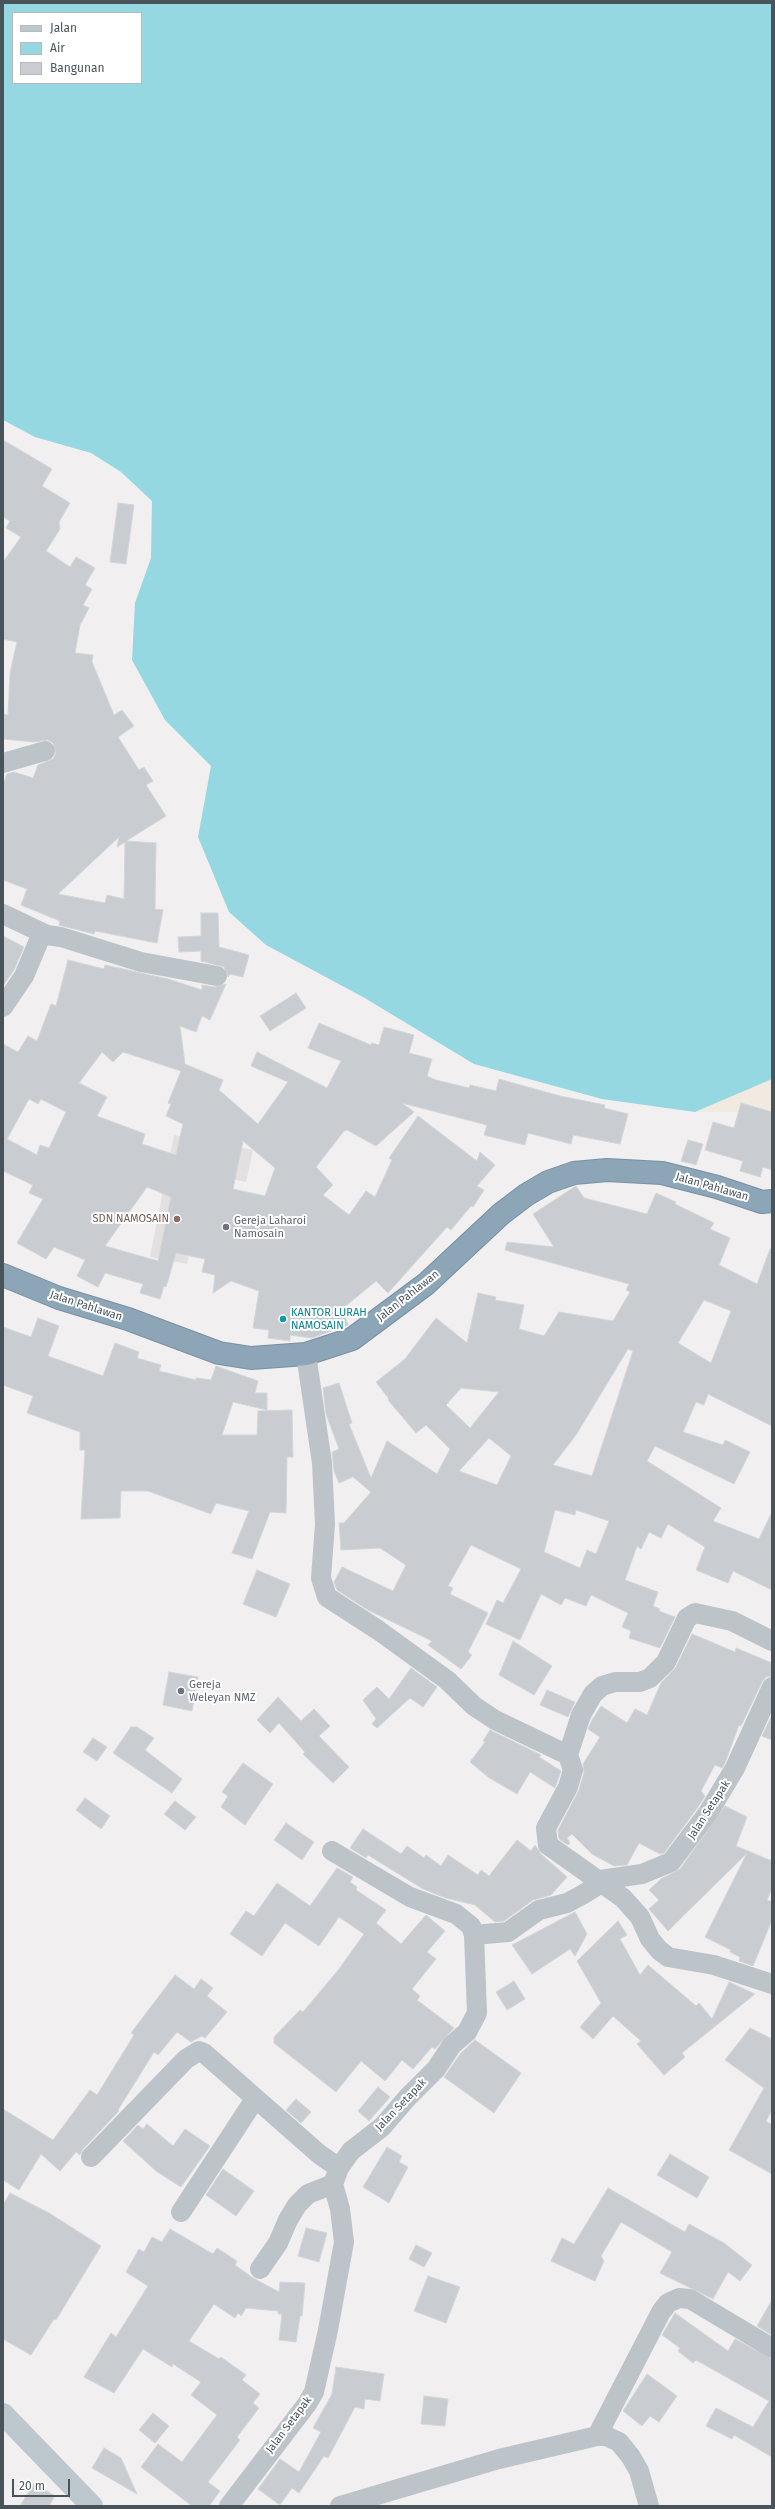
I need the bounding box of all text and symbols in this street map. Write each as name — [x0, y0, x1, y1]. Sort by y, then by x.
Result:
legend — [12, 12, 142, 84]
text: Jalan — [50, 21, 77, 35]
text: Air — [50, 41, 65, 55]
text: Bangunan — [50, 61, 105, 75]
street label: Jalan Pahlawan — [674, 1170, 750, 1204]
place label: SDN NAMOSAIN — [93, 1212, 169, 1226]
marker: SDN NAMOSAIN — [172, 1214, 182, 1224]
place label: Gereja Laharoi Namosain — [234, 1214, 306, 1240]
marker: Gereja Laharoi Namosain — [221, 1222, 231, 1232]
street label: Jalan Pahlawan — [374, 1268, 442, 1324]
street label: Jalan Pahlawan — [48, 1288, 124, 1324]
place label: KANTOR LURAH NAMOSAIN — [291, 1306, 367, 1332]
marker: KANTOR LURAH NAMOSAIN — [278, 1314, 288, 1324]
place label: Gereja Weleyan NMZ — [189, 1678, 255, 1704]
marker: Gereja Weleyan NMZ — [176, 1686, 186, 1696]
street label: Jalan Setapak — [685, 1778, 733, 1842]
street label: Jalan Setapak — [373, 2076, 429, 2134]
street label: Jalan Setapak — [263, 2394, 315, 2456]
scale bar — [14, 2471, 72, 2497]
text: 20 m — [19, 2479, 45, 2493]

